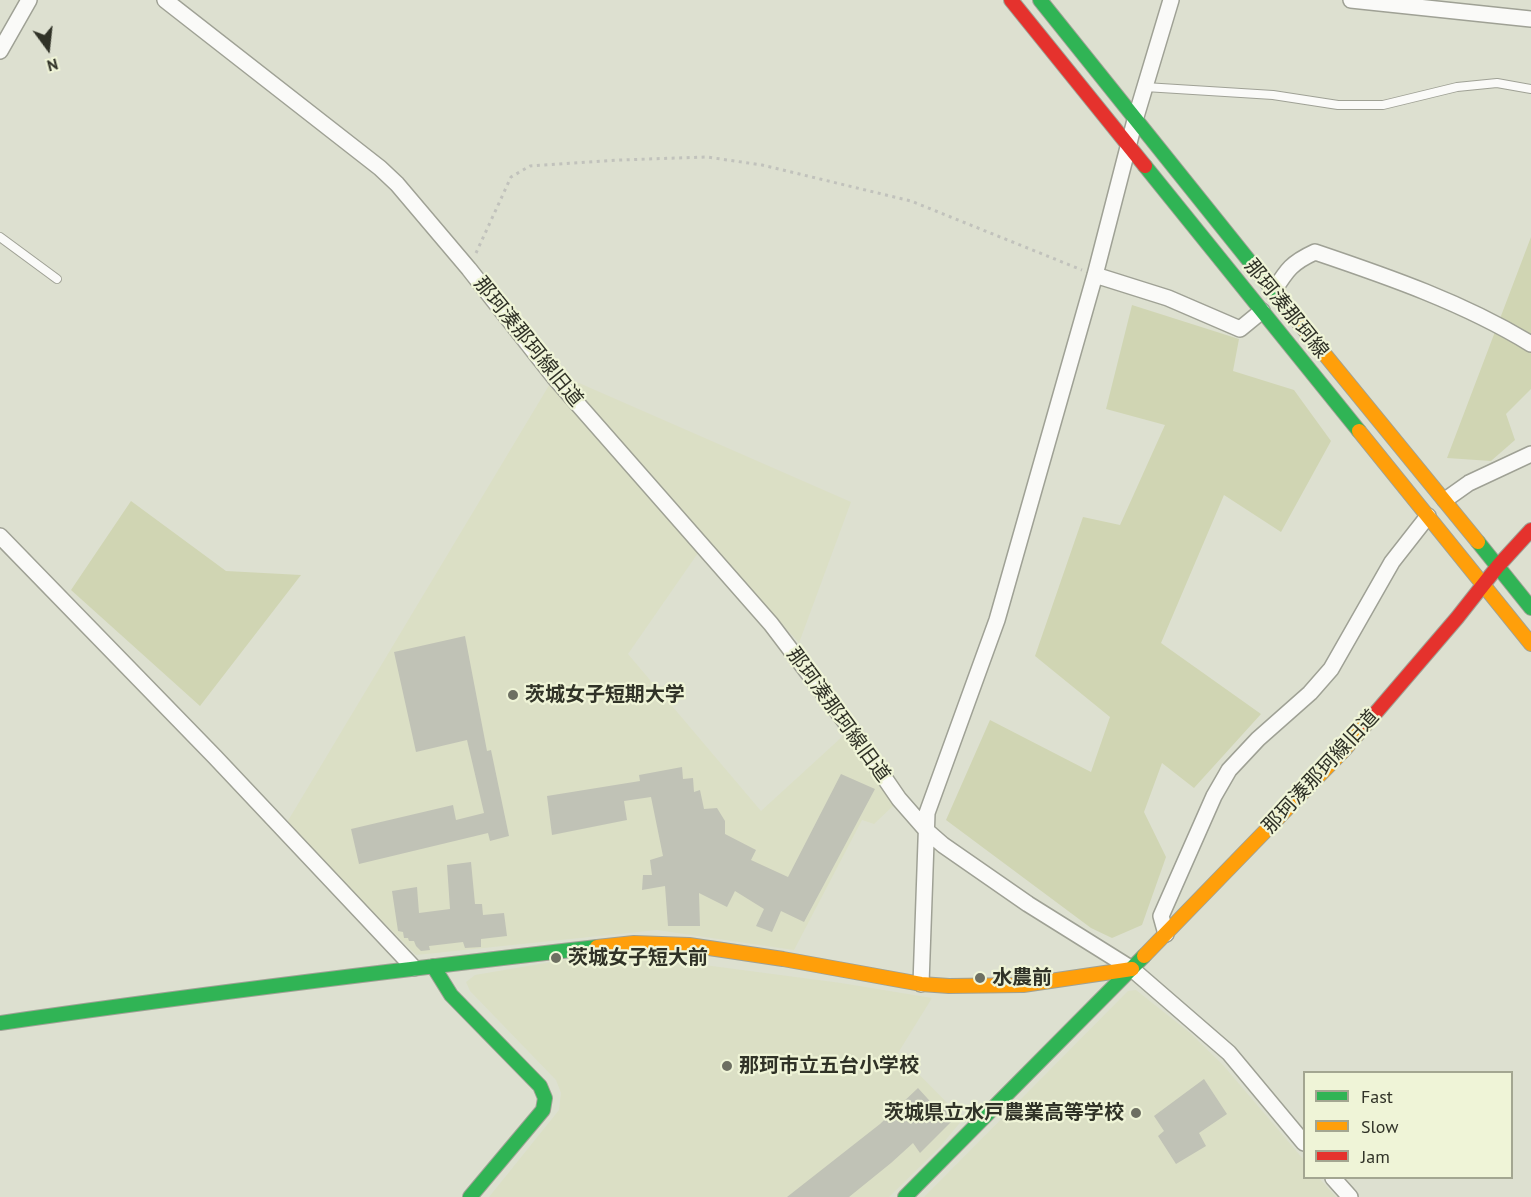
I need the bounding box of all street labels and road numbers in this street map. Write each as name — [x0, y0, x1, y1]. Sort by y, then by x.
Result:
street label: 那珂湊那珂線 — [1239, 255, 1333, 363]
street label: 那珂湊那珂線旧道 — [468, 272, 588, 412]
street label: 那珂湊那珂線旧道 — [781, 643, 895, 787]
street label: 那珂湊那珂線旧道 — [1258, 705, 1384, 839]

